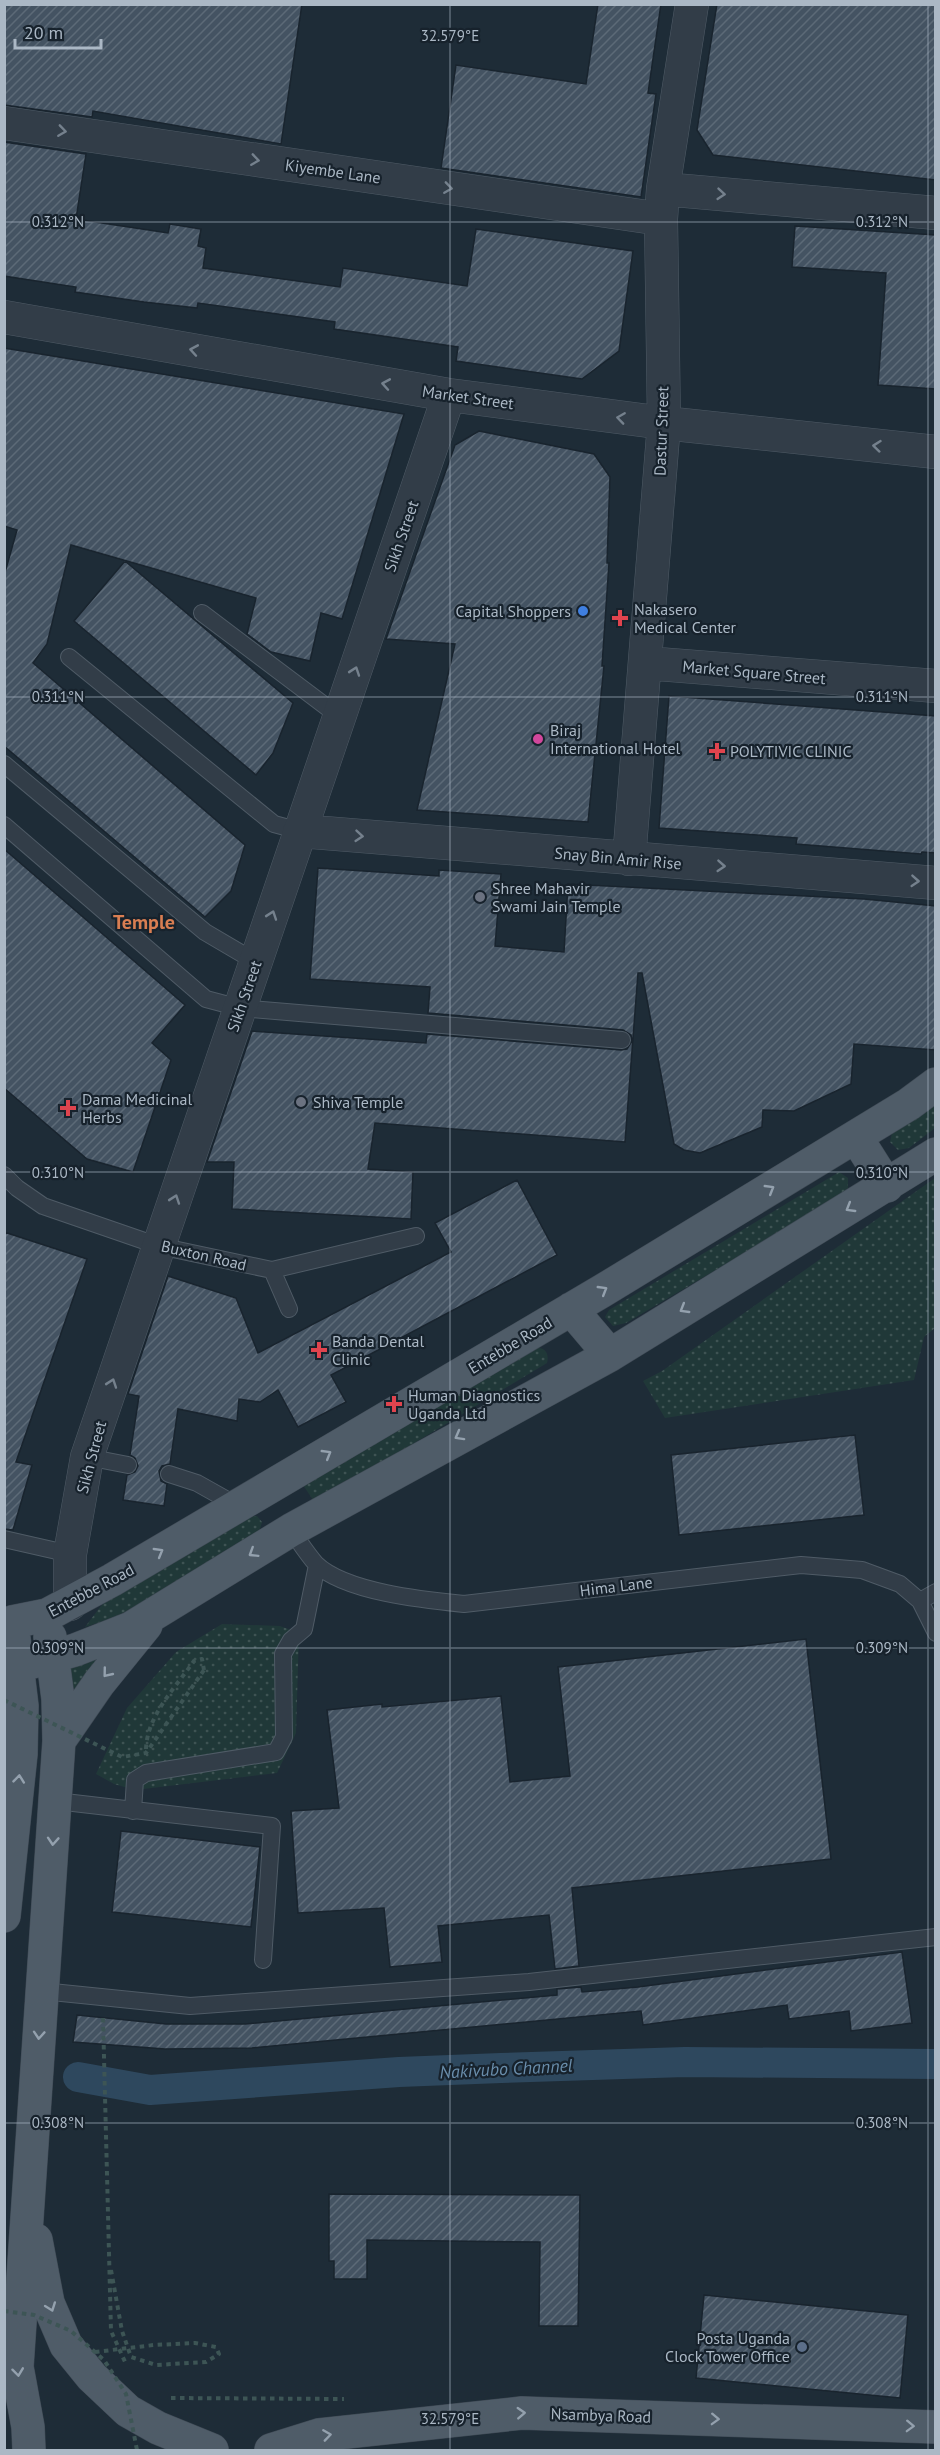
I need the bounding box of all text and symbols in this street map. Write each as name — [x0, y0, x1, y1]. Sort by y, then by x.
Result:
scale bar — [15, 12, 100, 50]
text: 20 m — [24, 21, 63, 44]
text: 32.579°E — [421, 26, 479, 45]
one-way arrow — [58, 125, 67, 137]
one-way arrow — [251, 153, 260, 165]
street label: Kiyembe Lane — [284, 154, 382, 188]
one-way arrow — [444, 182, 453, 194]
one-way arrow — [717, 187, 726, 200]
text: 0.312°N — [32, 212, 84, 231]
text: 0.312°N — [856, 212, 908, 231]
one-way arrow — [190, 344, 200, 357]
one-way arrow — [382, 378, 392, 391]
street label: Market Street — [421, 381, 516, 413]
street label: Dastur Street — [649, 385, 673, 476]
one-way arrow — [616, 412, 625, 424]
one-way arrow — [873, 440, 882, 453]
street label: Sikh Street — [379, 497, 423, 574]
place label: Nakasero Medical Center — [634, 599, 737, 637]
place label: Capital Shoppers — [456, 601, 571, 621]
marker: Capital Shoppers — [576, 604, 590, 618]
marker: Nakasero Medical Center — [611, 609, 629, 627]
street label: Market Square Street — [682, 656, 827, 688]
one-way arrow — [348, 666, 361, 677]
text: 0.311°N — [32, 687, 84, 706]
text: 0.311°N — [856, 687, 908, 706]
place label: Biraj International Hotel — [550, 720, 681, 758]
marker: Biraj International Hotel — [531, 732, 545, 746]
place label: POLYTIVIC CLINIC — [730, 741, 852, 761]
marker: POLYTIVIC CLINIC — [708, 742, 726, 760]
one-way arrow — [354, 829, 363, 842]
street label: Snay Bin Amir Rise — [554, 842, 682, 874]
one-way arrow — [716, 859, 725, 872]
one-way arrow — [910, 874, 919, 887]
place label: Shree Mahavir Swami Jain Temple — [492, 878, 621, 916]
marker: Shree Mahavir Swami Jain Temple — [473, 890, 487, 904]
district label: Temple — [113, 909, 175, 935]
one-way arrow — [265, 910, 277, 921]
street label: Sikh Street — [222, 957, 266, 1034]
place label: Dama Medicinal Herbs — [82, 1089, 192, 1127]
place label: Shiva Temple — [313, 1092, 403, 1112]
marker: Shiva Temple — [294, 1095, 308, 1109]
marker: Dama Medicinal Herbs — [59, 1099, 77, 1117]
text: 0.310°N — [32, 1163, 84, 1182]
text: 0.310°N — [856, 1163, 908, 1182]
one-way arrow — [764, 1185, 774, 1196]
one-way arrow — [168, 1194, 181, 1205]
one-way arrow — [846, 1200, 856, 1212]
street label: Buxton Road — [159, 1235, 249, 1275]
one-way arrow — [597, 1286, 607, 1298]
one-way arrow — [680, 1302, 690, 1314]
street label: Entebbe Road — [464, 1312, 556, 1378]
place label: Banda Dental Clinic — [332, 1331, 425, 1369]
marker: Banda Dental Clinic — [310, 1341, 328, 1359]
one-way arrow — [105, 1379, 118, 1389]
place label: Human Diagnostics Uganda Ltd — [408, 1385, 541, 1423]
marker: Human Diagnostics Uganda Ltd — [385, 1395, 403, 1413]
street label: Sikh Street — [72, 1418, 110, 1495]
one-way arrow — [455, 1429, 466, 1440]
one-way arrow — [321, 1449, 331, 1461]
one-way arrow — [249, 1546, 259, 1558]
one-way arrow — [153, 1548, 163, 1560]
street label: Entebbe Road — [45, 1559, 137, 1621]
street label: Hima Lane — [579, 1572, 653, 1600]
text: 0.309°N — [32, 1638, 84, 1657]
text: 0.309°N — [856, 1638, 908, 1657]
one-way arrow — [103, 1666, 114, 1677]
one-way arrow — [12, 1774, 24, 1783]
one-way arrow — [47, 1836, 60, 1845]
one-way arrow — [33, 2031, 46, 2040]
water label: Nakivubo Channel — [439, 2054, 573, 2083]
text: 0.308°N — [32, 2113, 84, 2132]
text: 0.308°N — [856, 2113, 908, 2132]
one-way arrow — [43, 2302, 56, 2312]
place label: Posta Uganda Clock Tower Office — [665, 2328, 790, 2366]
marker: Posta Uganda Clock Tower Office — [795, 2340, 809, 2354]
one-way arrow — [12, 2368, 24, 2377]
street label: Nsambya Road — [550, 2403, 652, 2427]
one-way arrow — [516, 2407, 525, 2420]
text: 32.579°E — [421, 2409, 479, 2428]
one-way arrow — [711, 2413, 720, 2425]
one-way arrow — [906, 2419, 915, 2432]
one-way arrow — [322, 2429, 331, 2441]

